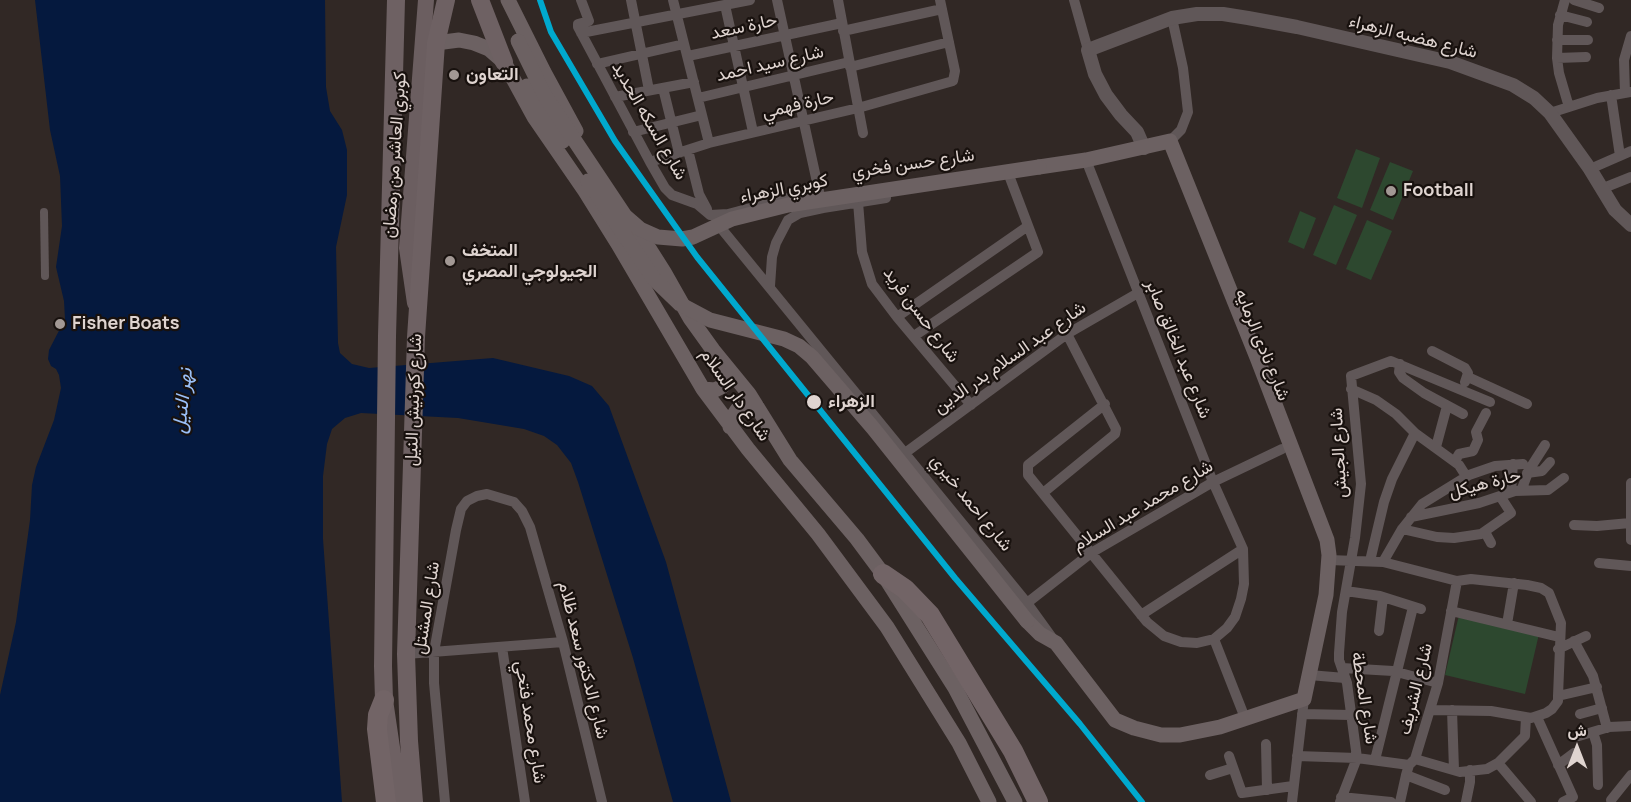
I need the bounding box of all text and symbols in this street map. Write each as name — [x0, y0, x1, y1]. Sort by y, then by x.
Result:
street label: حارة سعد — [709, 9, 779, 45]
street label: شارع هضبه الزهراء — [1347, 11, 1479, 63]
street label: شارع سيد احمد — [714, 41, 826, 87]
street label: شارع السكه الحديد — [606, 58, 692, 184]
place label: التعاون — [466, 64, 519, 86]
marker: التعاون — [447, 68, 461, 82]
street label: كوبري العاشر من رمضان — [378, 71, 412, 239]
street label: حارة فهمي — [760, 86, 836, 124]
street label: شارع حسن فخري — [850, 145, 976, 183]
street label: كوبري الزهراء — [738, 170, 830, 208]
place label: Football — [1403, 180, 1474, 202]
marker: Football — [1384, 184, 1398, 198]
place label: المتخف الجيولوجي المصري — [462, 240, 597, 282]
marker: المتخف الجيولوجي المصري — [443, 254, 457, 268]
street label: شارع حسن فريد — [878, 263, 964, 367]
street label: شارع عبد الخالق صابر — [1140, 276, 1216, 422]
street label: شارع نادى الرمايه — [1230, 286, 1294, 404]
street label: شارع عبد السلام بدر الدين — [930, 297, 1090, 419]
place label: Fisher Boats — [72, 313, 179, 335]
marker: Fisher Boats — [53, 317, 67, 331]
street label: شارع كورنيش النيل — [401, 333, 427, 467]
street label: شارع دار السلام — [695, 344, 775, 446]
water label: نهر النيل — [168, 367, 198, 435]
place label: الزهراء — [828, 391, 875, 413]
marker: الزهراء — [805, 393, 823, 411]
street label: شارع الجيش — [1326, 407, 1352, 499]
street label: شارع احمد خيري — [925, 450, 1017, 556]
street label: شارع محمد عبد السلام — [1069, 456, 1217, 556]
street label: حارة هيكل — [1447, 465, 1523, 503]
street label: شارع المشتل — [409, 560, 445, 656]
street label: شارع الدكتور سعد ظلام — [553, 579, 613, 741]
street label: شارع الشريف — [1394, 641, 1438, 737]
street label: شارع المحطة — [1346, 650, 1382, 746]
street label: شارع محمد فتحي — [510, 659, 550, 785]
north arrow — [1547, 718, 1607, 778]
text: ش — [1567, 719, 1587, 741]

